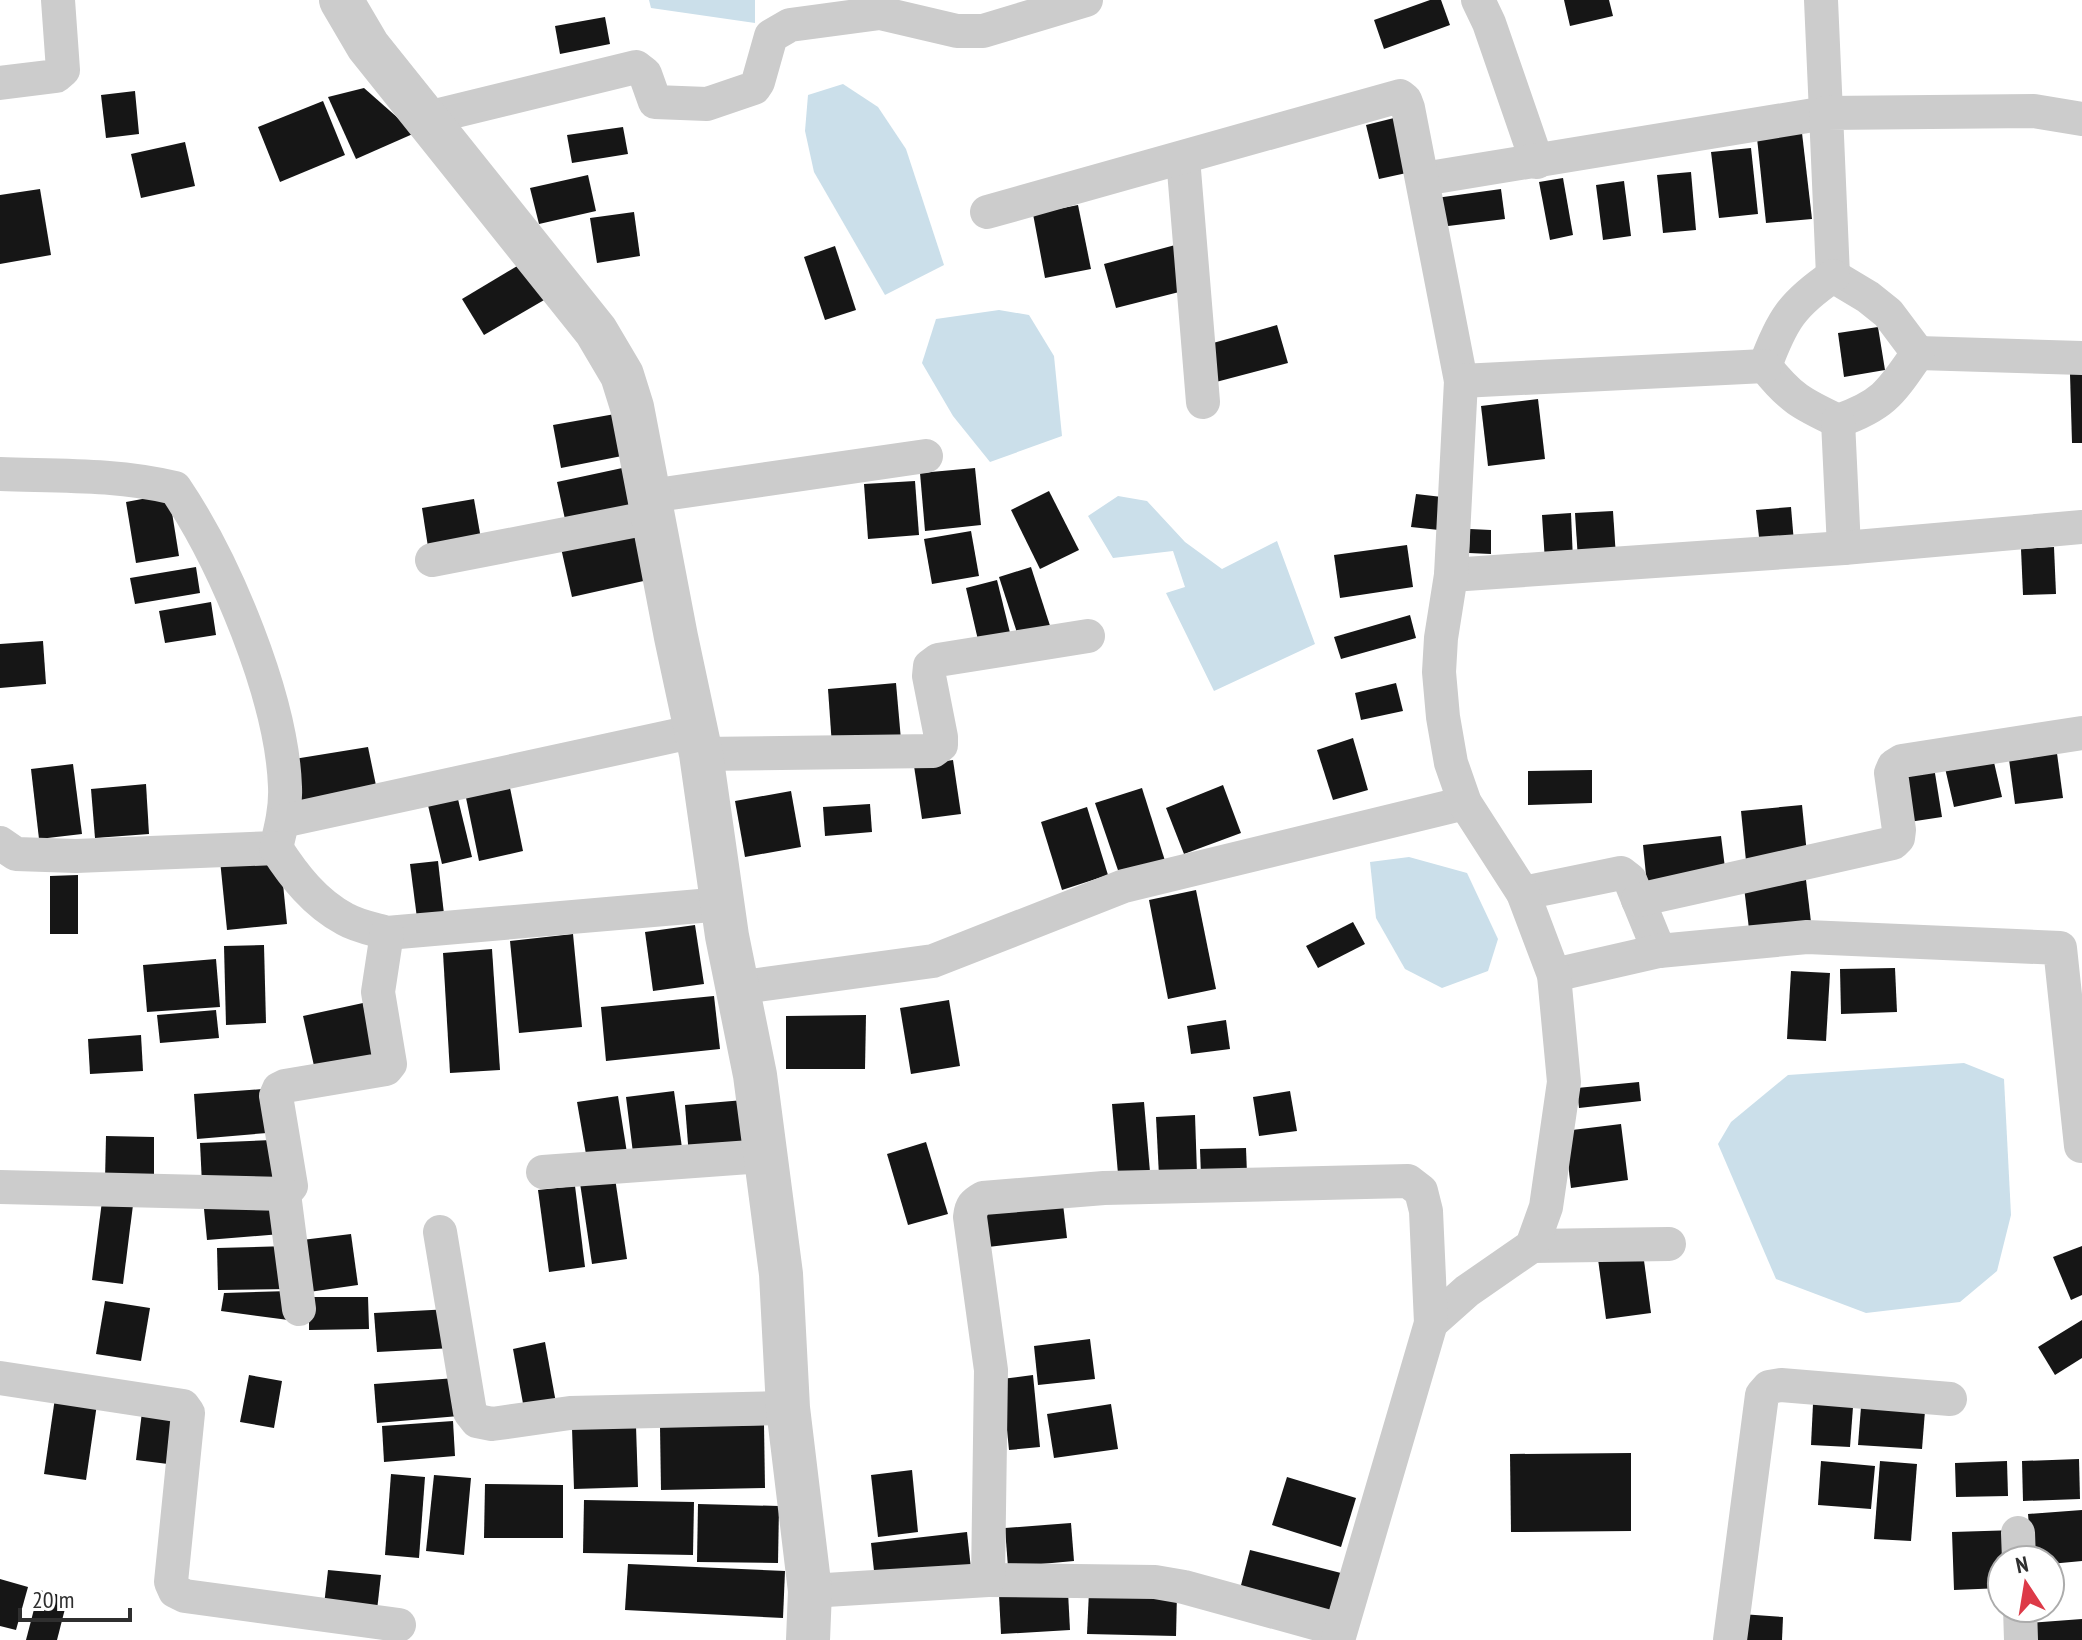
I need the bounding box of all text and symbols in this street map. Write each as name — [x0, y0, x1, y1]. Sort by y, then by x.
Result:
north arrow — [1986, 1544, 2066, 1624]
text: N — [2013, 1550, 2031, 1579]
scale bar — [20, 1572, 130, 1622]
text: 20 m — [32, 1584, 74, 1615]

